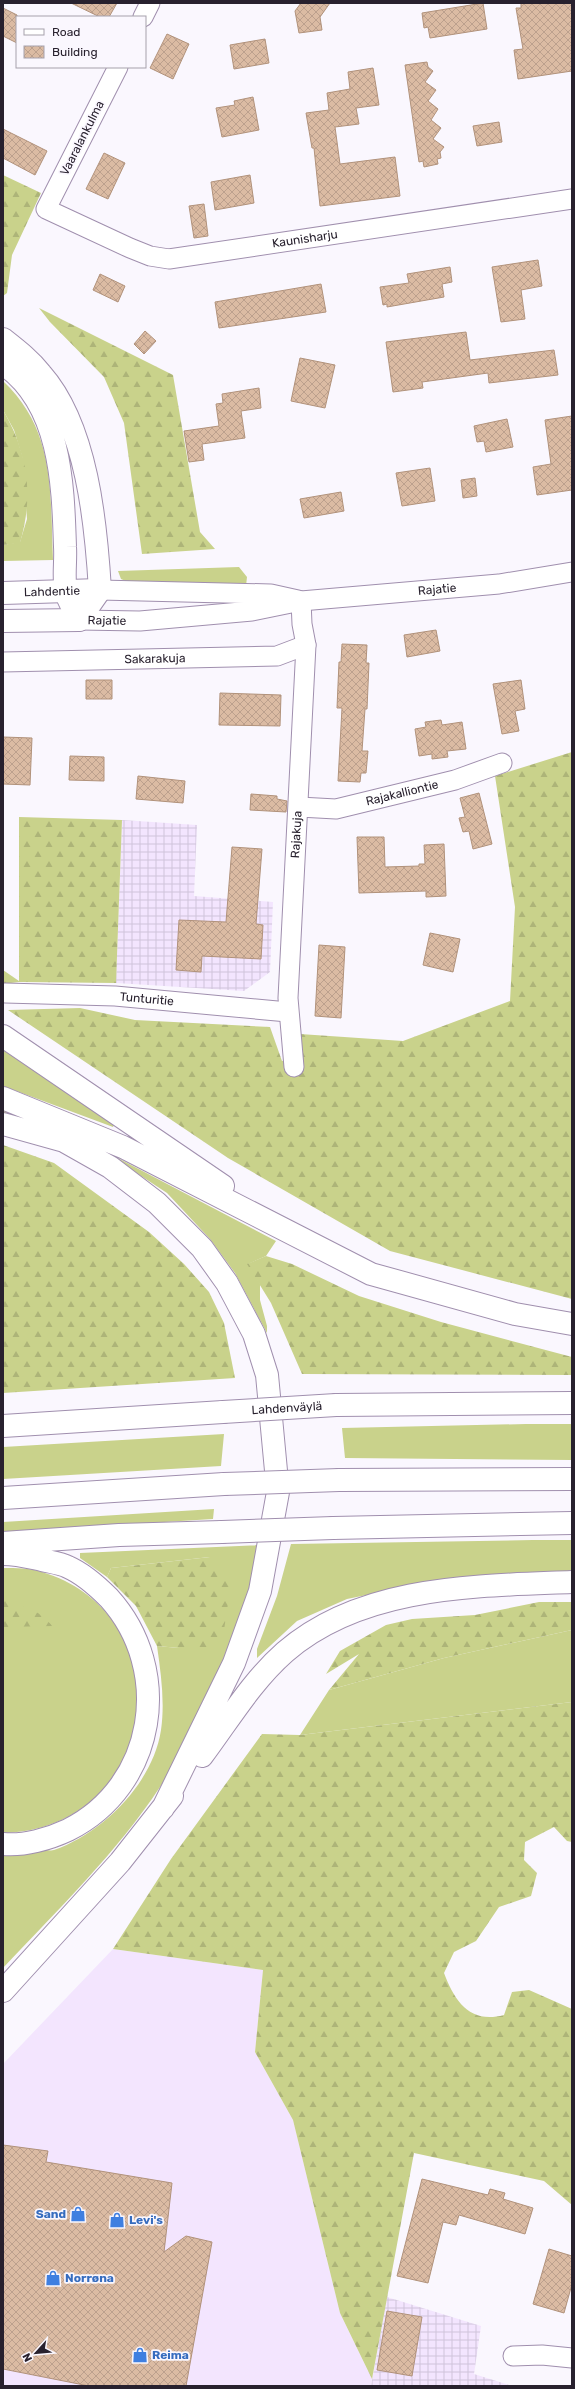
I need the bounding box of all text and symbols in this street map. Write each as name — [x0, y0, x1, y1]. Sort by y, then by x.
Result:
legend — [16, 16, 146, 68]
text: Road — [52, 25, 80, 39]
text: Building — [52, 45, 98, 59]
street label: Vaaralankulma — [57, 98, 107, 178]
street label: Kaunisharju — [271, 227, 339, 251]
street label: Rajatie — [417, 581, 457, 598]
street label: Lahdentie — [24, 584, 80, 599]
street label: Rajatie — [88, 613, 127, 628]
street label: Sakarakuja — [124, 651, 186, 666]
street label: Rajakalliontie — [364, 777, 440, 808]
street label: Rajakuja — [288, 810, 305, 859]
street label: Tunturitie — [119, 989, 175, 1008]
street label: Lahdenväylä — [251, 1399, 323, 1417]
shop icon: Sand — [69, 2205, 87, 2223]
place label: Sand — [36, 2207, 66, 2221]
shop icon: Levi's — [108, 2211, 126, 2229]
place label: Levi's — [129, 2213, 163, 2227]
shop icon: Norrøna — [44, 2269, 62, 2287]
place label: Norrøna — [65, 2271, 114, 2285]
north arrow — [16, 2333, 56, 2373]
shop icon: Reima — [131, 2346, 149, 2364]
place label: Reima — [152, 2348, 189, 2362]
text: N — [20, 2351, 35, 2364]

